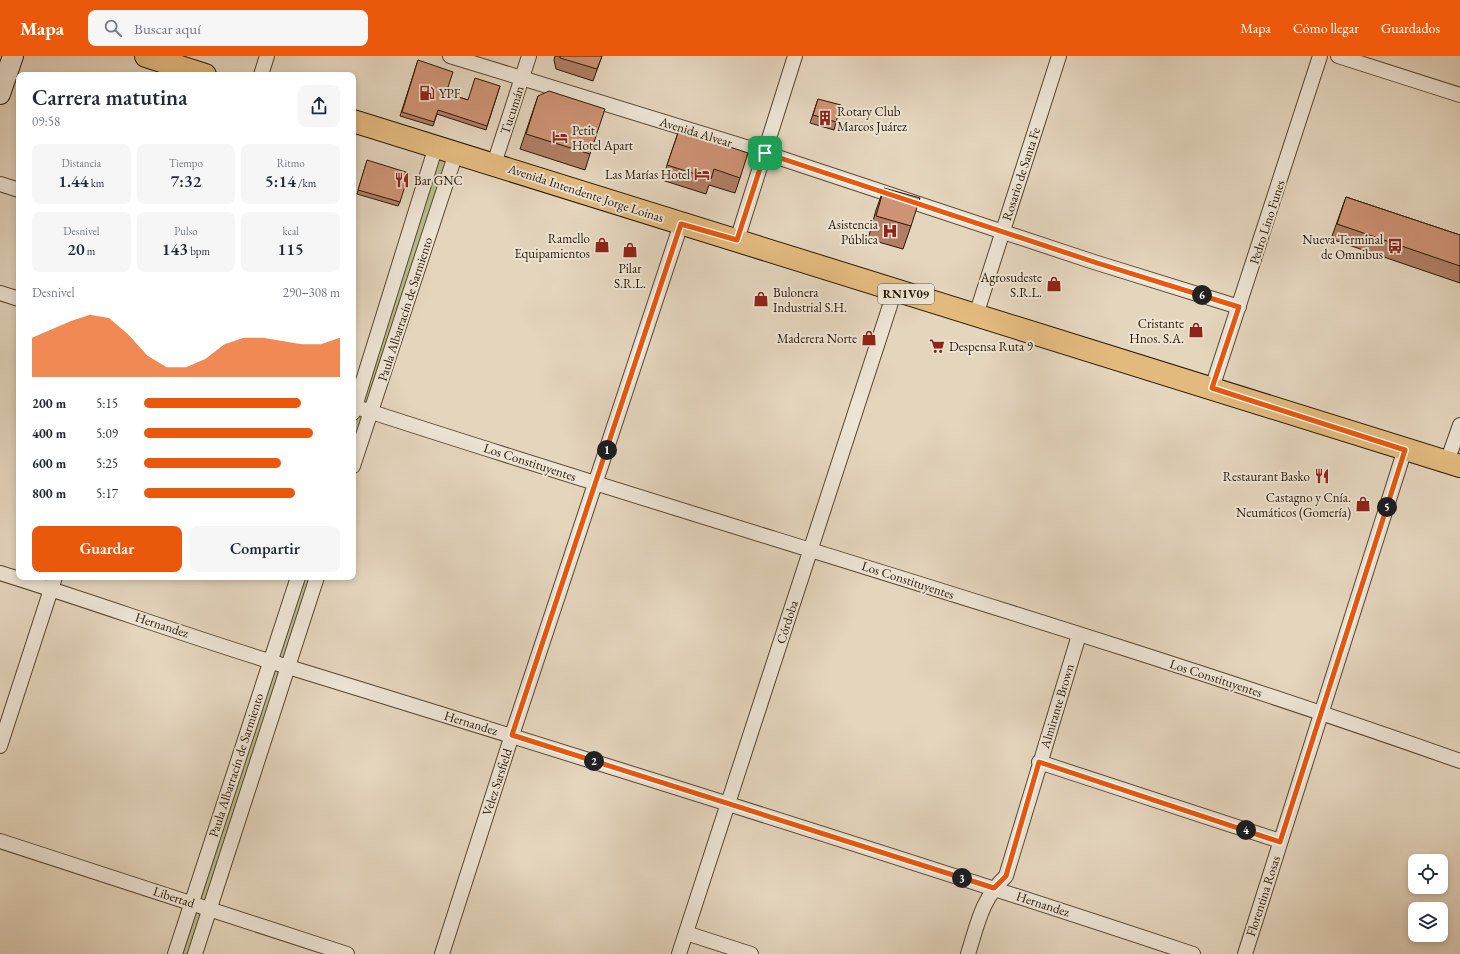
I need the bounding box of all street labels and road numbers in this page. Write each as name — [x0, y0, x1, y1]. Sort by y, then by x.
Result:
street label: Tucumán — [496, 84, 528, 136]
street label: Avenida Alvear — [657, 113, 735, 151]
street label: Rosario de Santa Fe — [998, 125, 1044, 223]
street label: Avenida Intendente Jorge Loinas — [505, 159, 666, 226]
street label: Pedro Lino Funes — [1245, 178, 1289, 266]
street label: Paula Albarracín de Sarmiento — [374, 235, 436, 383]
road number: RN1V09 — [878, 284, 934, 304]
street label: Los Constituyentes — [482, 439, 578, 485]
street label: Los Constituyentes — [860, 557, 956, 603]
street label: Córdoba — [772, 597, 802, 646]
street label: Hernandez — [133, 608, 191, 642]
street label: Los Constituyentes — [1168, 655, 1264, 701]
street label: Almirante Brown — [1036, 662, 1078, 751]
street label: Paula Albarracín de Sarmiento — [205, 691, 267, 839]
street label: Hernandez — [442, 707, 500, 739]
street label: Velez Sarsfield — [478, 746, 516, 818]
street label: Florentina Rosas — [1242, 854, 1284, 938]
street label: Libertad — [151, 882, 197, 912]
street label: Hernandez — [1014, 887, 1072, 921]

